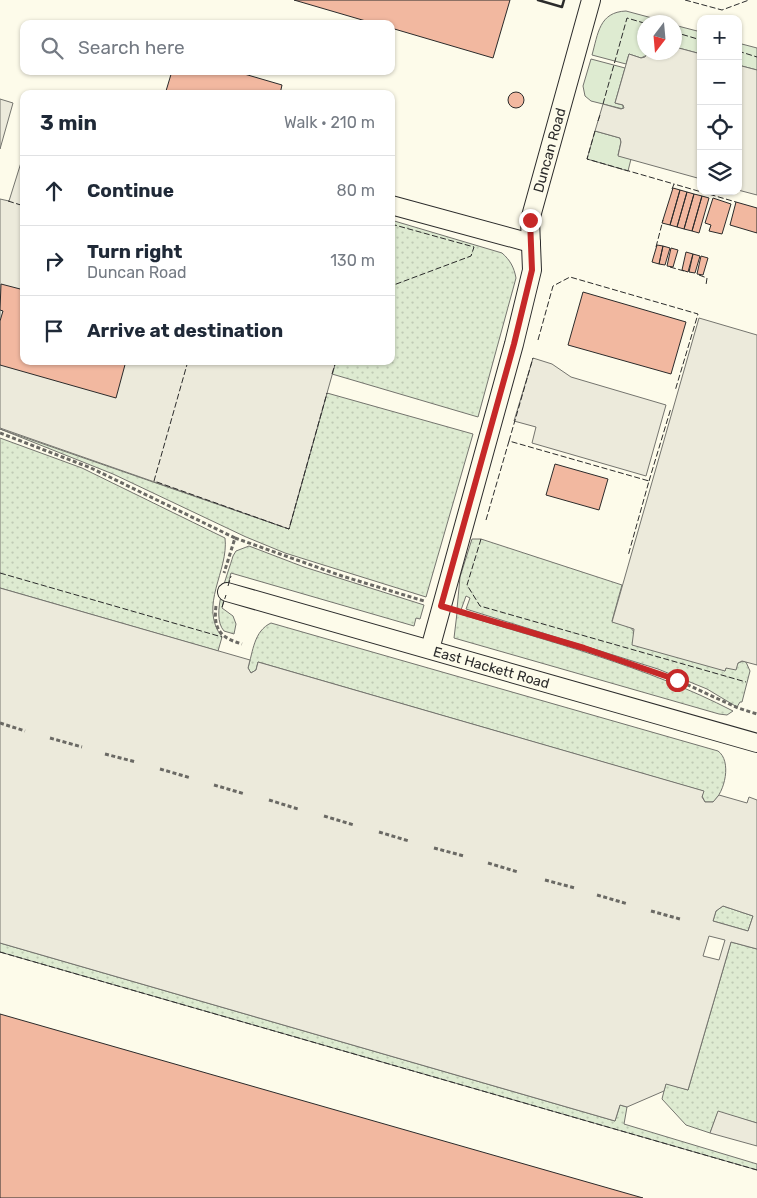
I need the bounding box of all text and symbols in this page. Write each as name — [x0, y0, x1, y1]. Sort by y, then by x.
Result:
north arrow — [637, 15, 682, 60]
map controls — [697, 15, 742, 195]
button: + — [697, 15, 742, 60]
search box — [20, 20, 395, 75]
icon: search — [38, 34, 66, 62]
text: Search here — [78, 36, 185, 59]
button: − — [697, 60, 742, 105]
button: locate — [697, 105, 742, 150]
street label: Duncan Road — [530, 106, 570, 195]
text: 3 min — [40, 110, 97, 135]
text: Walk · 210 m — [284, 113, 375, 132]
button: layers — [697, 150, 742, 195]
icon: ahead — [40, 177, 68, 205]
text: Continue — [87, 179, 174, 202]
text: 80 m — [337, 181, 375, 200]
route end — [519, 209, 542, 232]
text: Turn right — [87, 240, 182, 263]
icon: right — [40, 247, 68, 275]
text: 130 m — [330, 251, 375, 270]
text: Duncan Road — [87, 263, 187, 282]
icon: arrive — [40, 317, 68, 345]
text: Arrive at destination — [87, 319, 283, 342]
street label: East Hackett Road — [431, 643, 551, 692]
route start — [666, 669, 689, 692]

